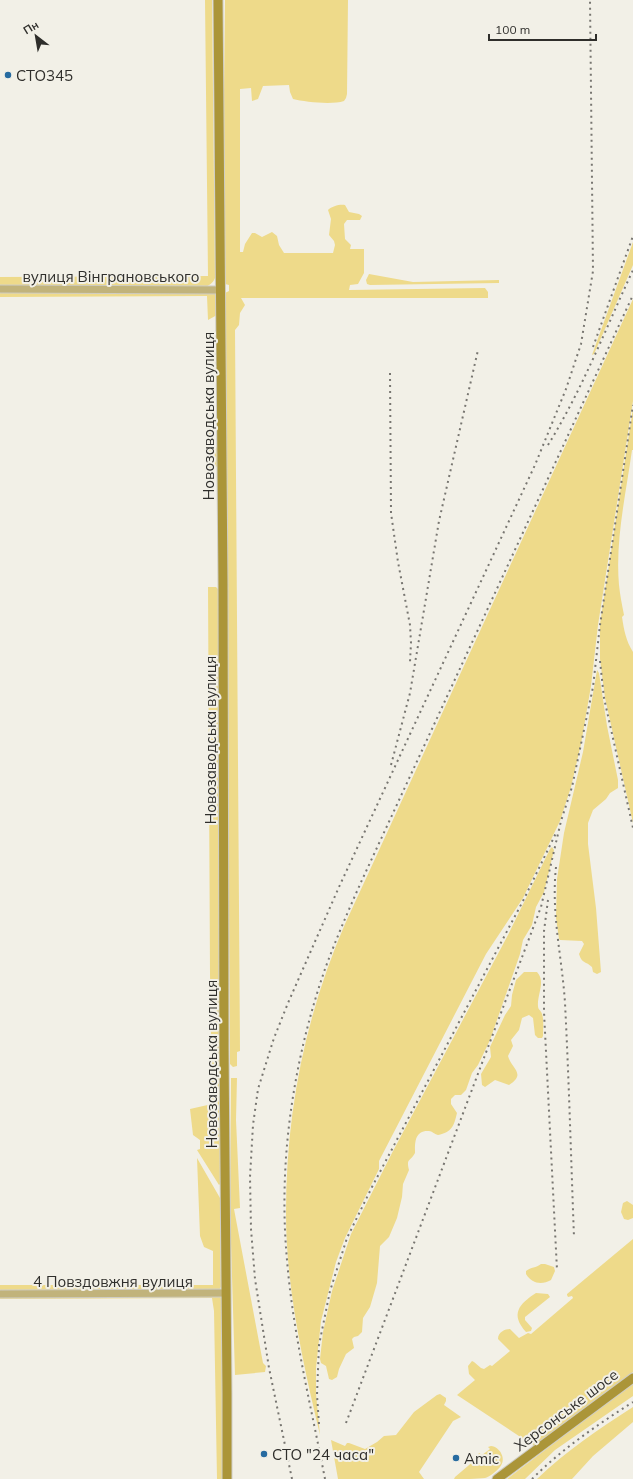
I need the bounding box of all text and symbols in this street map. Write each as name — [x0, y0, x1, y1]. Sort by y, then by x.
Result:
north arrow — [16, 16, 56, 56]
scale bar — [489, 16, 596, 42]
text: Пн — [21, 17, 41, 37]
text: 100 m — [495, 22, 530, 37]
place label: СТО345 — [16, 66, 73, 85]
marker: СТО345 — [3, 70, 13, 80]
street label: вулиця Вінграновського — [23, 267, 200, 286]
street label: Новозаводська вулиця — [199, 332, 218, 500]
street label: Новозаводська вулиця — [201, 656, 220, 824]
street label: Новозаводська вулиця — [202, 980, 221, 1148]
street label: 4 Повздовжня вулиця — [33, 1272, 193, 1291]
street label: Херсонське шосе — [510, 1365, 622, 1455]
place label: СТО "24 часа" — [272, 1445, 374, 1464]
marker: СТО "24 часа" — [259, 1449, 269, 1459]
place label: Amic — [464, 1449, 499, 1468]
marker: Amic — [451, 1453, 461, 1463]

